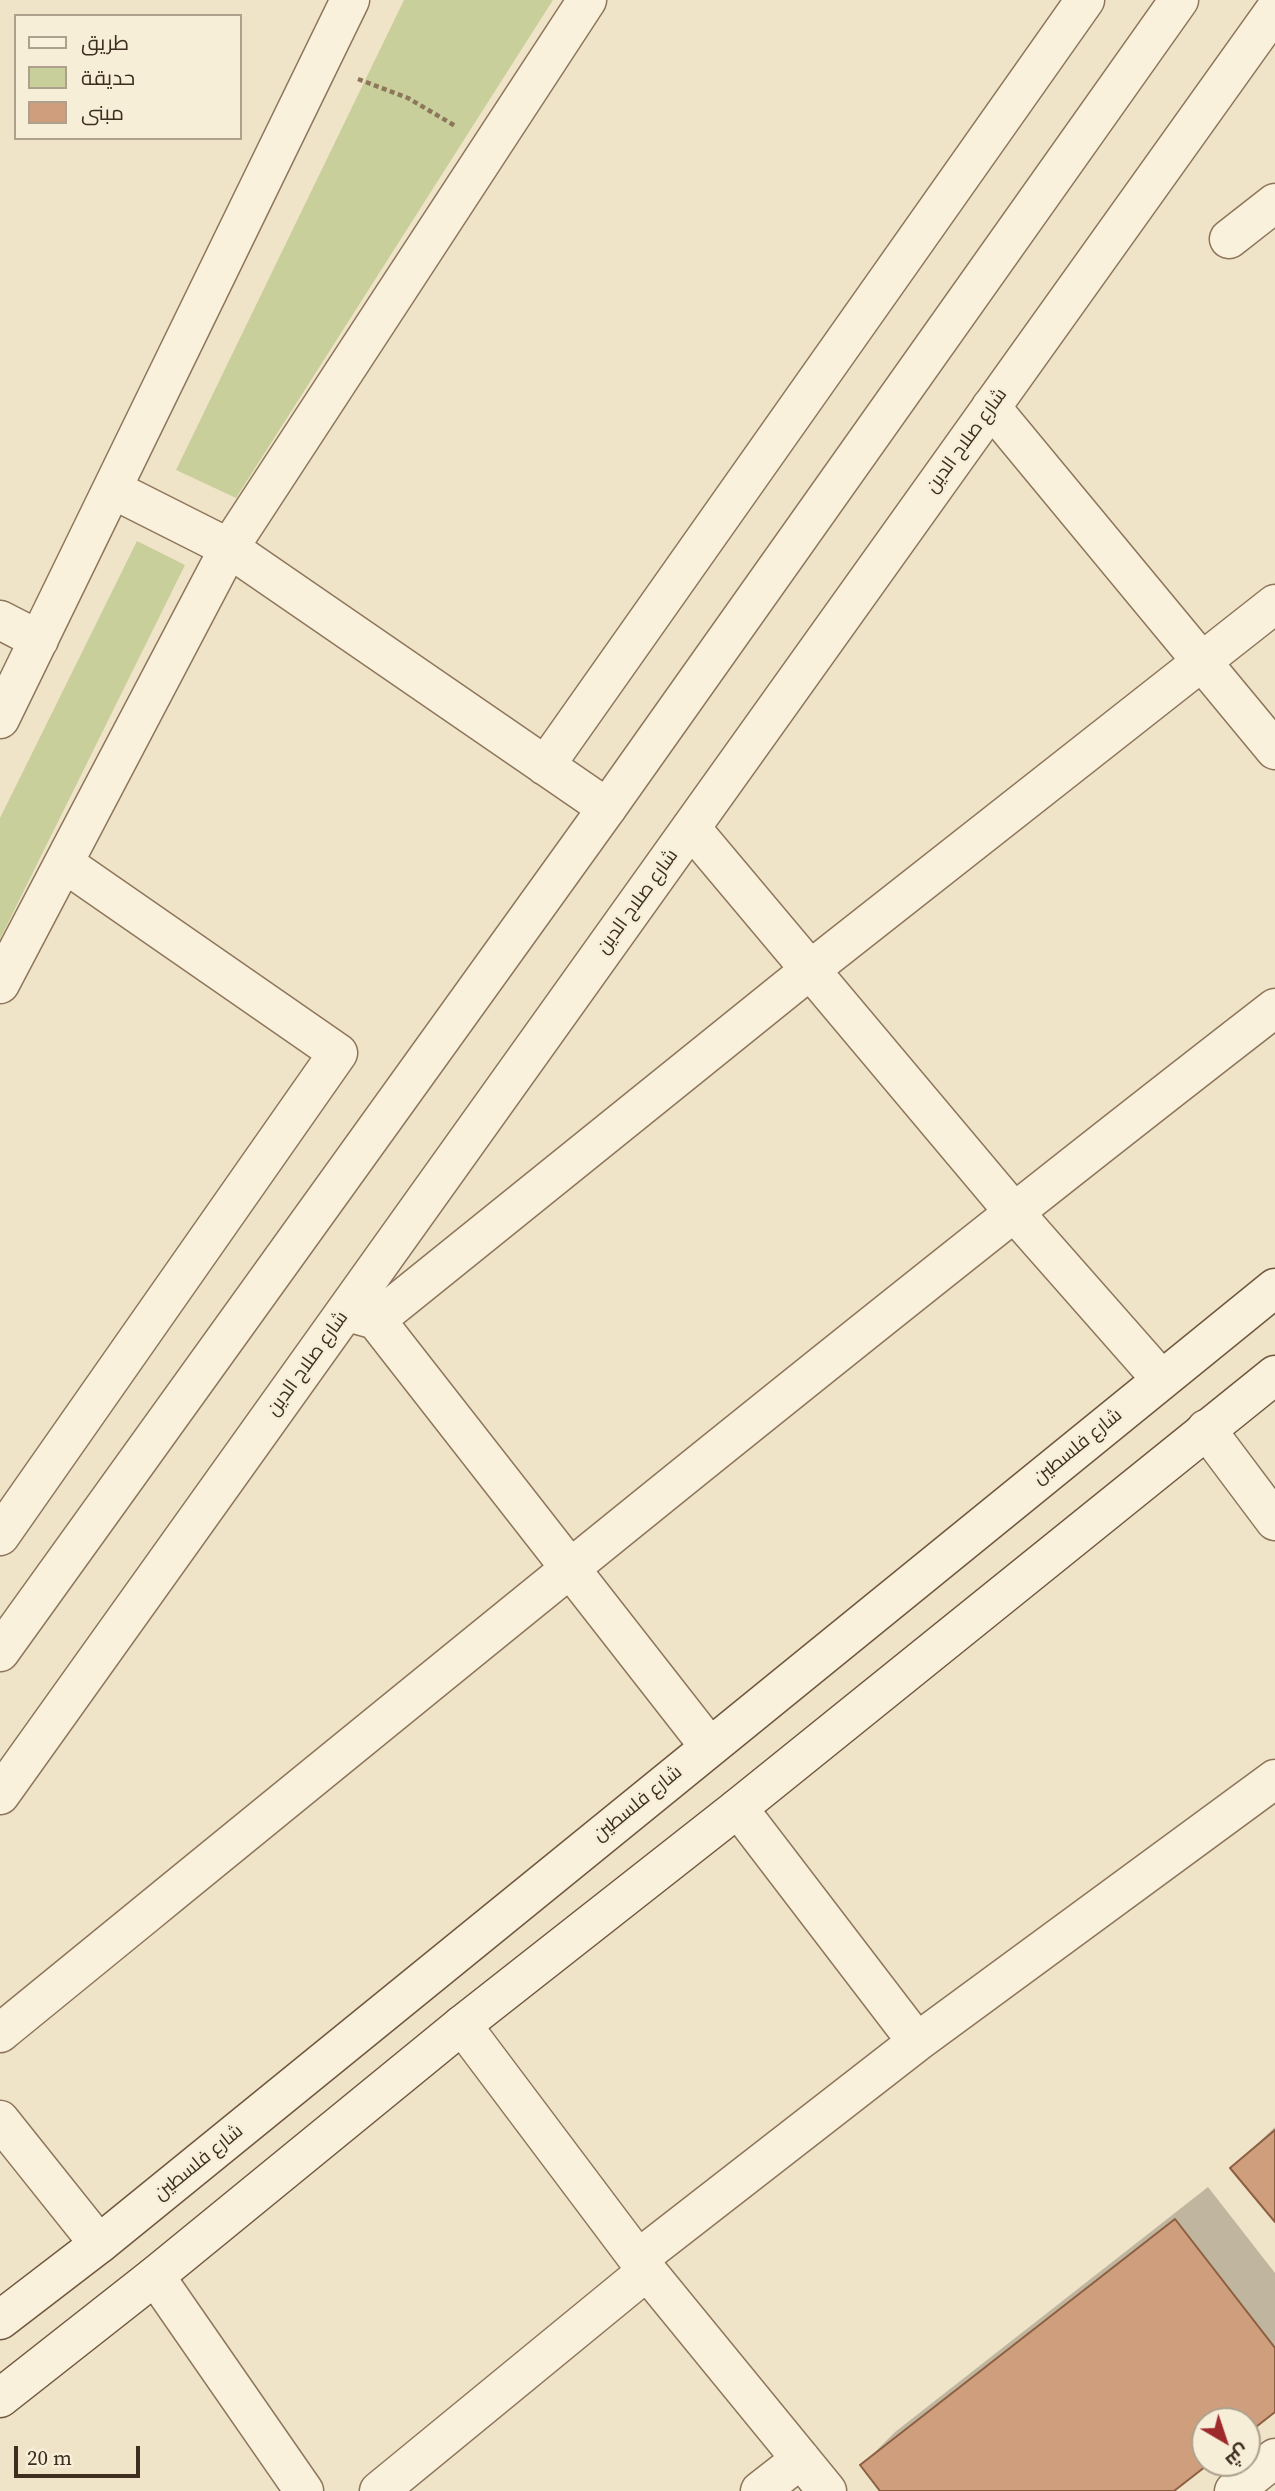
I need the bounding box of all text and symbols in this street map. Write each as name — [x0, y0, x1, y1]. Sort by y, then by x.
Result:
legend — [14, 14, 242, 140]
text: طريق — [81, 28, 129, 57]
text: حديقة — [81, 63, 135, 92]
text: مبنى — [81, 98, 124, 127]
street label: شارع صلاح الدين — [921, 384, 1013, 498]
street label: شارع صلاح الدين — [592, 845, 684, 959]
street label: شارع صلاح الدين — [262, 1307, 354, 1421]
street label: شارع فلسطين — [1029, 1404, 1127, 1490]
street label: شارع فلسطين — [589, 1761, 687, 1847]
street label: شارع فلسطين — [150, 2120, 248, 2206]
north arrow — [1191, 2407, 1261, 2477]
scale bar — [18, 2432, 144, 2476]
text: ش — [1220, 2439, 1256, 2475]
text: 20 m — [27, 2443, 72, 2472]

